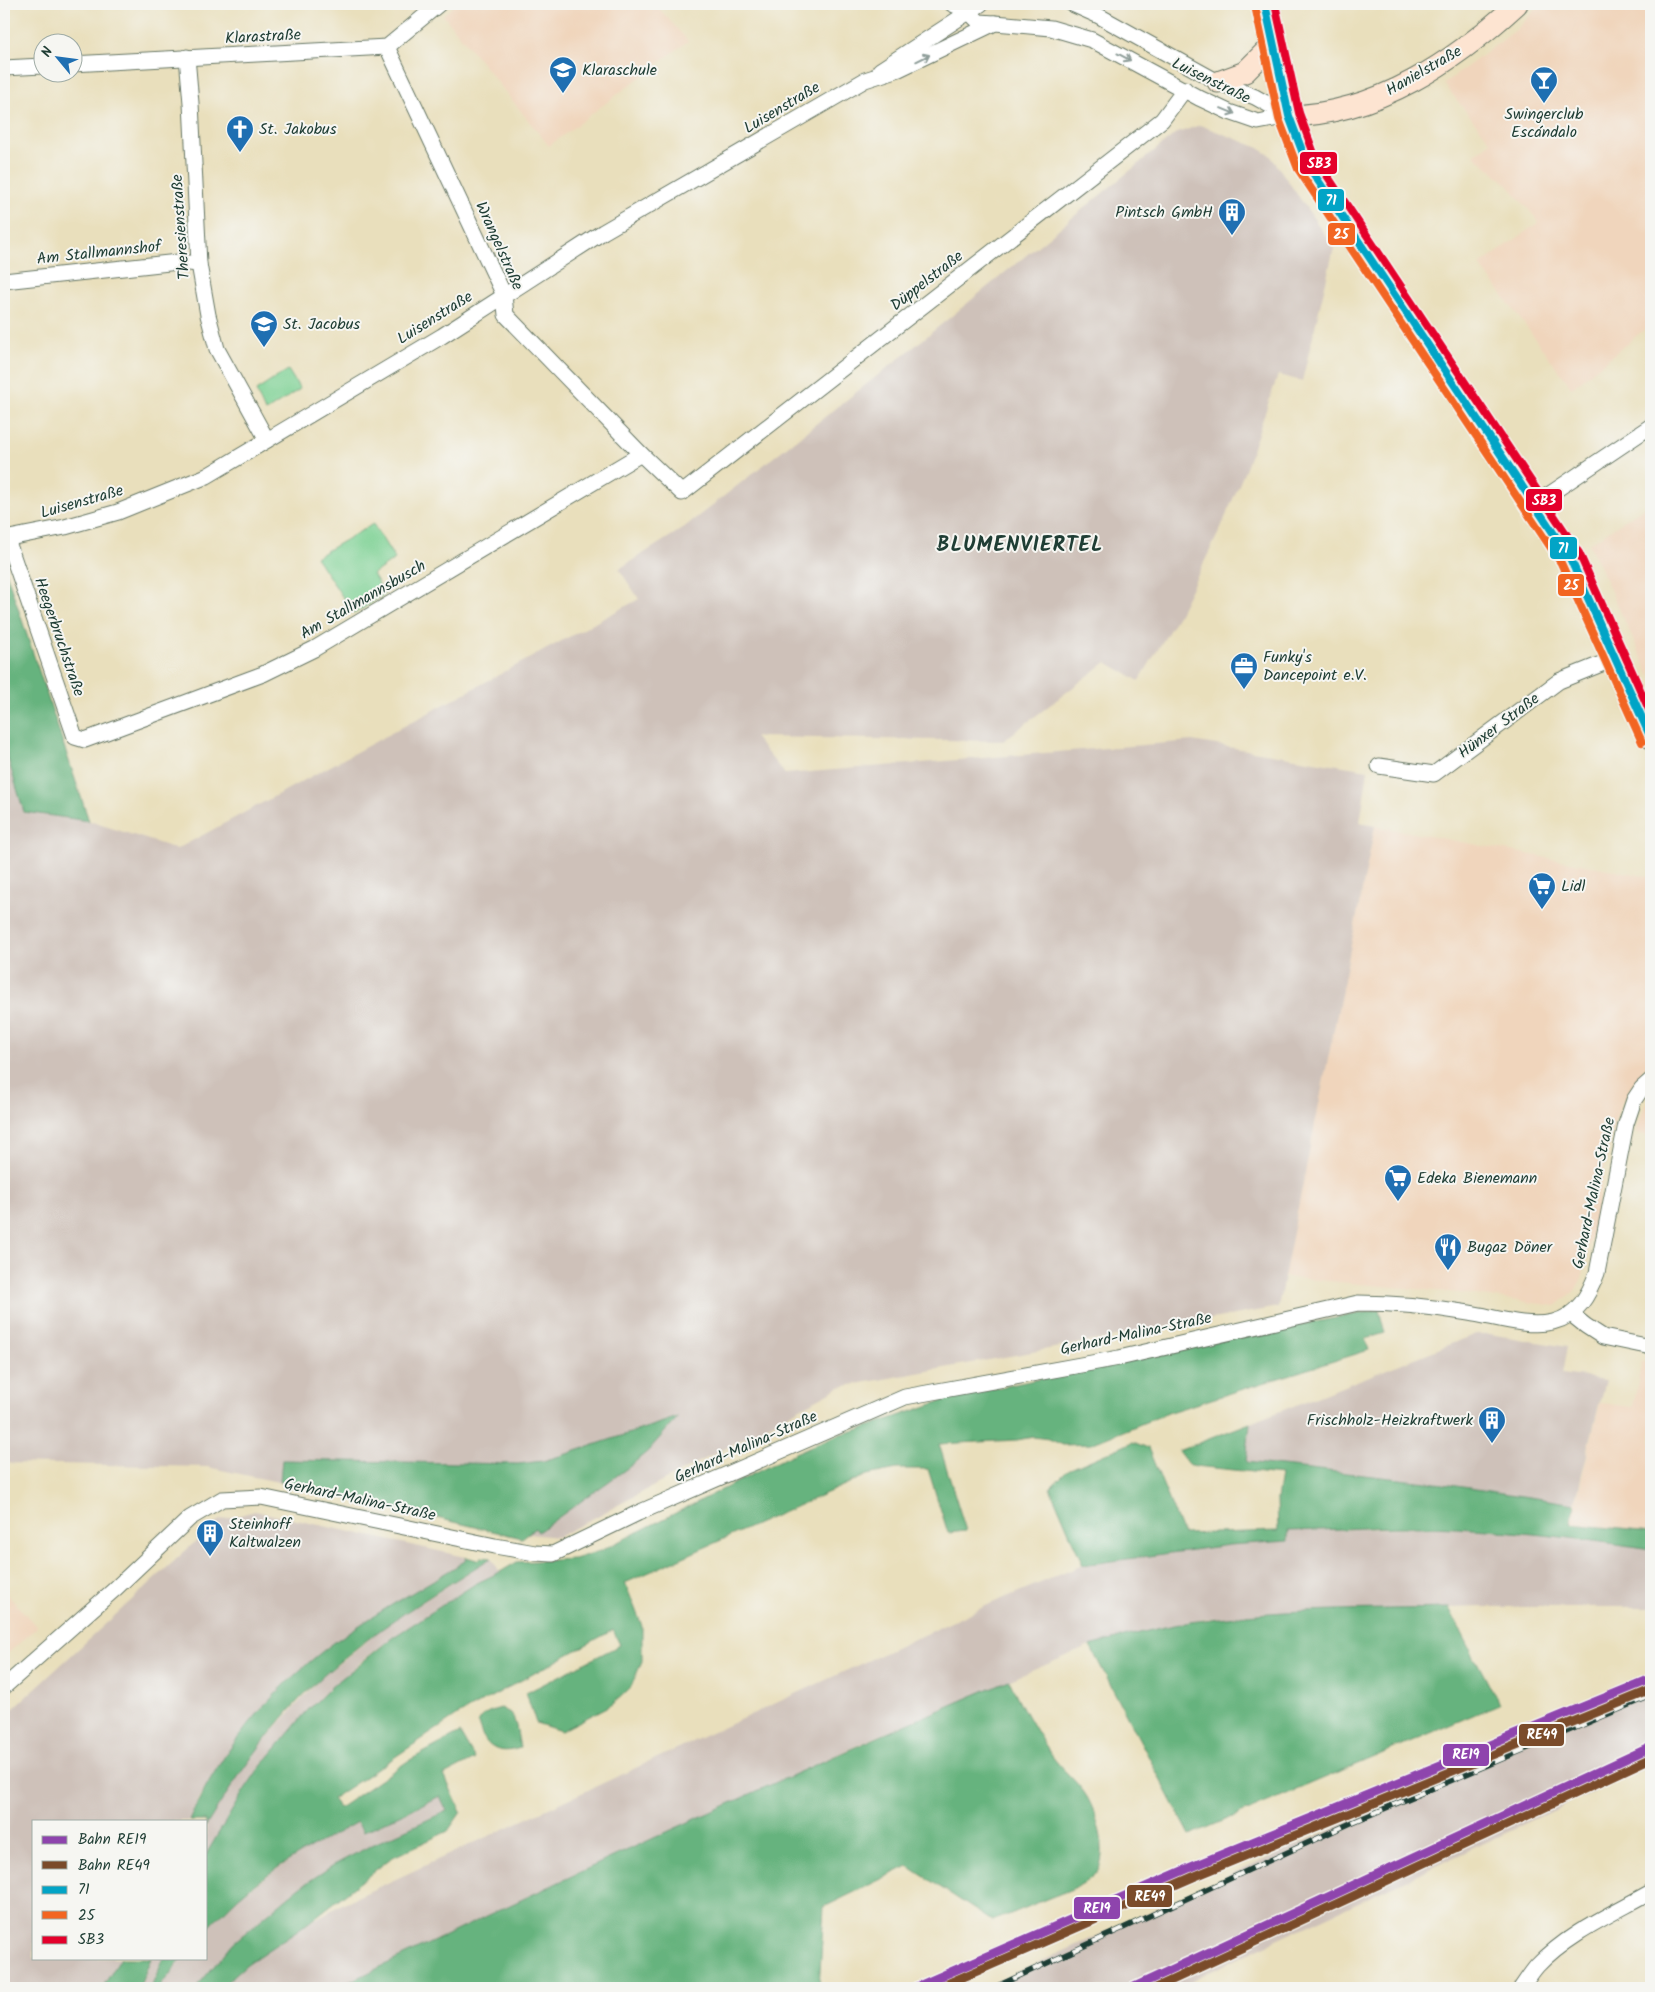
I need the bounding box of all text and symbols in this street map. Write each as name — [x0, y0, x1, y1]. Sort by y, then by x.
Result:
street label: Klarastraße — [224, 23, 302, 51]
north arrow — [32, 32, 82, 82]
street label: Hanielstraße — [1381, 39, 1467, 103]
text: N — [36, 43, 59, 61]
street label: Luisenstraße — [1167, 51, 1255, 111]
one-way arrow — [915, 53, 930, 62]
one-way arrow — [1116, 53, 1131, 62]
school or university icon: Klaraschule — [548, 55, 578, 94]
place label: Klaraschule — [582, 58, 657, 83]
bar icon: Swingerclub Escándalo — [1529, 65, 1559, 104]
street label: Luisenstraße — [739, 75, 825, 141]
place label: Swingerclub Escándalo — [1505, 102, 1584, 145]
one-way arrow — [1220, 107, 1235, 117]
church icon: St. Jakobus — [225, 114, 255, 153]
place label: St. Jakobus — [259, 117, 337, 142]
line badge: SB3 — [1299, 151, 1338, 175]
text: SB3 — [1307, 153, 1331, 175]
street label: Theresienstraße — [165, 173, 197, 281]
line badge: 71 — [1317, 188, 1345, 212]
text: 71 — [1326, 190, 1337, 212]
building icon: Pintsch GmbH — [1217, 197, 1247, 236]
street label: Wrangelstraße — [468, 198, 530, 294]
place label: Pintsch GmbH — [1115, 200, 1213, 225]
line badge: 25 — [1327, 222, 1356, 246]
text: 25 — [1333, 224, 1351, 246]
street label: Am Stallmannshof — [36, 234, 164, 272]
street label: Düppelstraße — [885, 244, 969, 318]
street label: Luisenstraße — [392, 285, 478, 351]
school or university icon: St. Jacobus — [249, 309, 279, 348]
place label: St. Jacobus — [283, 312, 360, 337]
street label: Luisenstraße — [38, 478, 126, 526]
line badge: SB3 — [1525, 488, 1563, 512]
text: SB3 — [1532, 490, 1556, 512]
district label: BLUMENVIERTEL — [936, 529, 1104, 562]
line badge: 71 — [1549, 536, 1578, 560]
text: 71 — [1558, 538, 1569, 560]
street label: Am Stallmannsbusch — [295, 554, 431, 646]
line badge: 25 — [1557, 573, 1585, 597]
street label: Heegerbruchstraße — [27, 574, 91, 700]
text: 25 — [1563, 575, 1581, 597]
place label: Funky's Dancepoint e.V. — [1263, 645, 1367, 688]
office icon: Funky's Dancepoint e.V. — [1229, 651, 1259, 690]
street label: Hünxer Straße — [1453, 687, 1545, 765]
supermarket icon: Lidl — [1527, 871, 1557, 910]
place label: Lidl — [1561, 874, 1586, 899]
street label: Gerhard-Malina-Straße — [1566, 1115, 1622, 1271]
supermarket icon: Edeka Bienemann — [1383, 1163, 1413, 1202]
place label: Edeka Bienemann — [1417, 1166, 1537, 1191]
restaurant icon: Bugaz Döner — [1433, 1232, 1463, 1271]
place label: Bugaz Döner — [1467, 1235, 1554, 1260]
street label: Gerhard-Malina-Straße — [1058, 1306, 1214, 1362]
street label: Gerhard-Malina-Straße — [670, 1404, 822, 1490]
building icon: Frischholz-Heizkraftwerk — [1477, 1405, 1507, 1444]
place label: Frischholz-Heizkraftwerk — [1307, 1408, 1473, 1433]
street label: Gerhard-Malina-Straße — [282, 1472, 438, 1528]
place label: Steinhoff Kaltwalzen — [229, 1512, 301, 1555]
building icon: Steinhoff Kaltwalzen — [195, 1518, 225, 1557]
line badge: RE49 — [1518, 1723, 1565, 1747]
text: RE49 — [1527, 1724, 1557, 1746]
line badge: RE19 — [1442, 1743, 1490, 1767]
text: RE19 — [1452, 1744, 1480, 1766]
legend — [32, 1820, 208, 1960]
text: Bahn RE19 — [78, 1828, 147, 1852]
text: Bahn RE49 — [78, 1854, 150, 1878]
text: 71 — [78, 1878, 90, 1902]
line badge: RE49 — [1126, 1884, 1173, 1908]
text: RE49 — [1135, 1886, 1165, 1908]
line badge: RE19 — [1073, 1896, 1121, 1920]
text: RE19 — [1083, 1898, 1111, 1920]
text: 25 — [78, 1904, 96, 1928]
text: SB3 — [78, 1928, 105, 1952]

